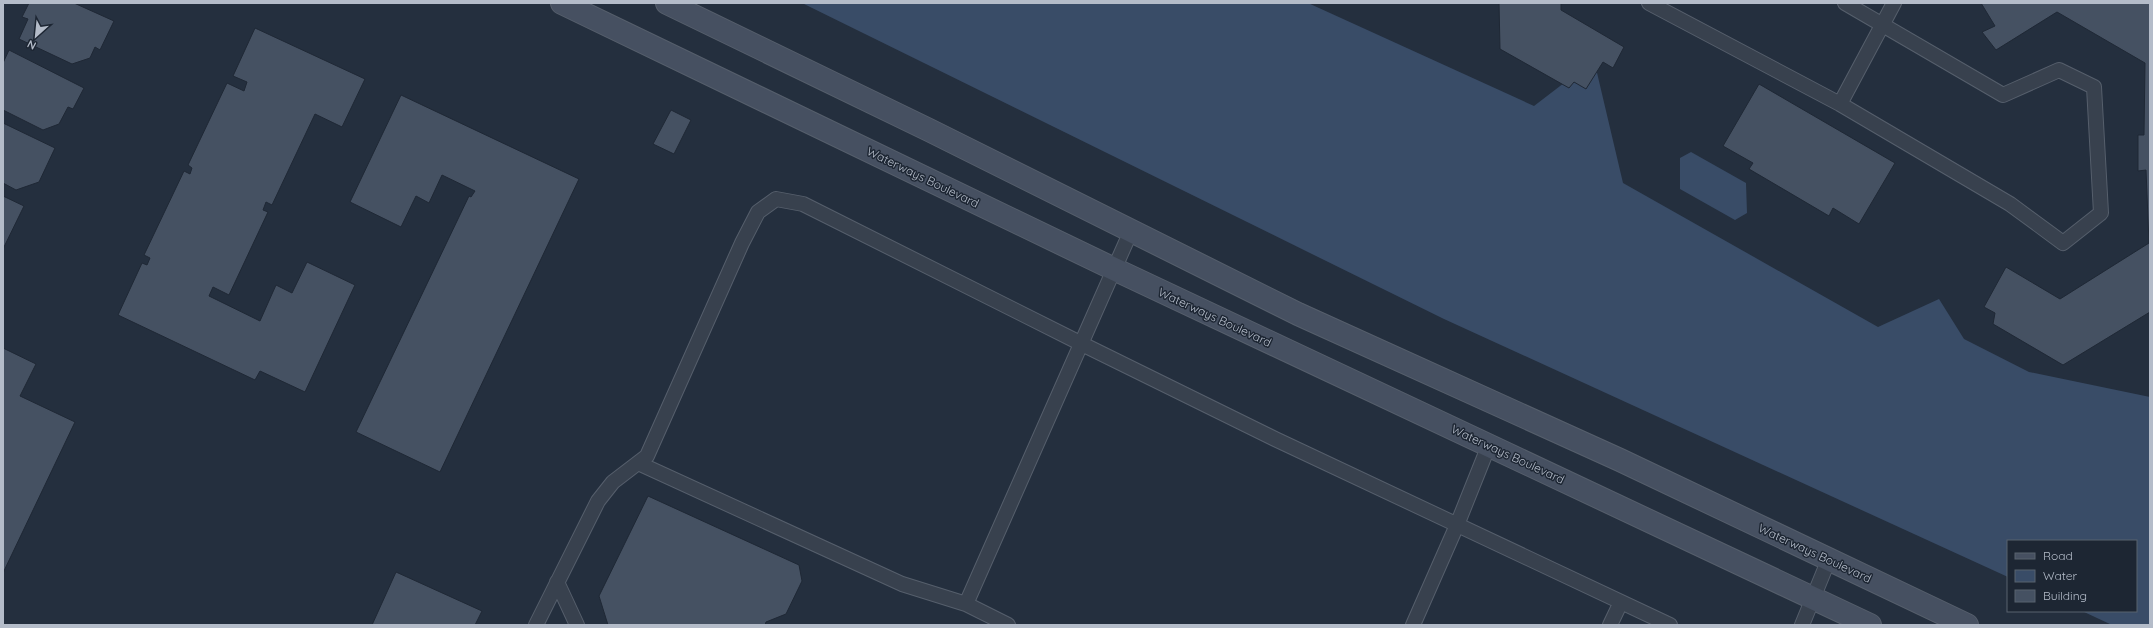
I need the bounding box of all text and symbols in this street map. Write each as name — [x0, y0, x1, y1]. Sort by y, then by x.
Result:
north arrow — [16, 16, 56, 56]
text: N — [25, 37, 38, 53]
street label: Waterways Boulevard — [864, 143, 982, 211]
street label: Waterways Boulevard — [1156, 284, 1274, 350]
street label: Waterways Boulevard — [1449, 421, 1567, 487]
street label: Waterways Boulevard — [1756, 520, 1874, 586]
legend — [2007, 540, 2137, 612]
text: Road — [2043, 548, 2073, 563]
text: Water — [2043, 568, 2078, 583]
text: Building — [2043, 588, 2087, 603]

